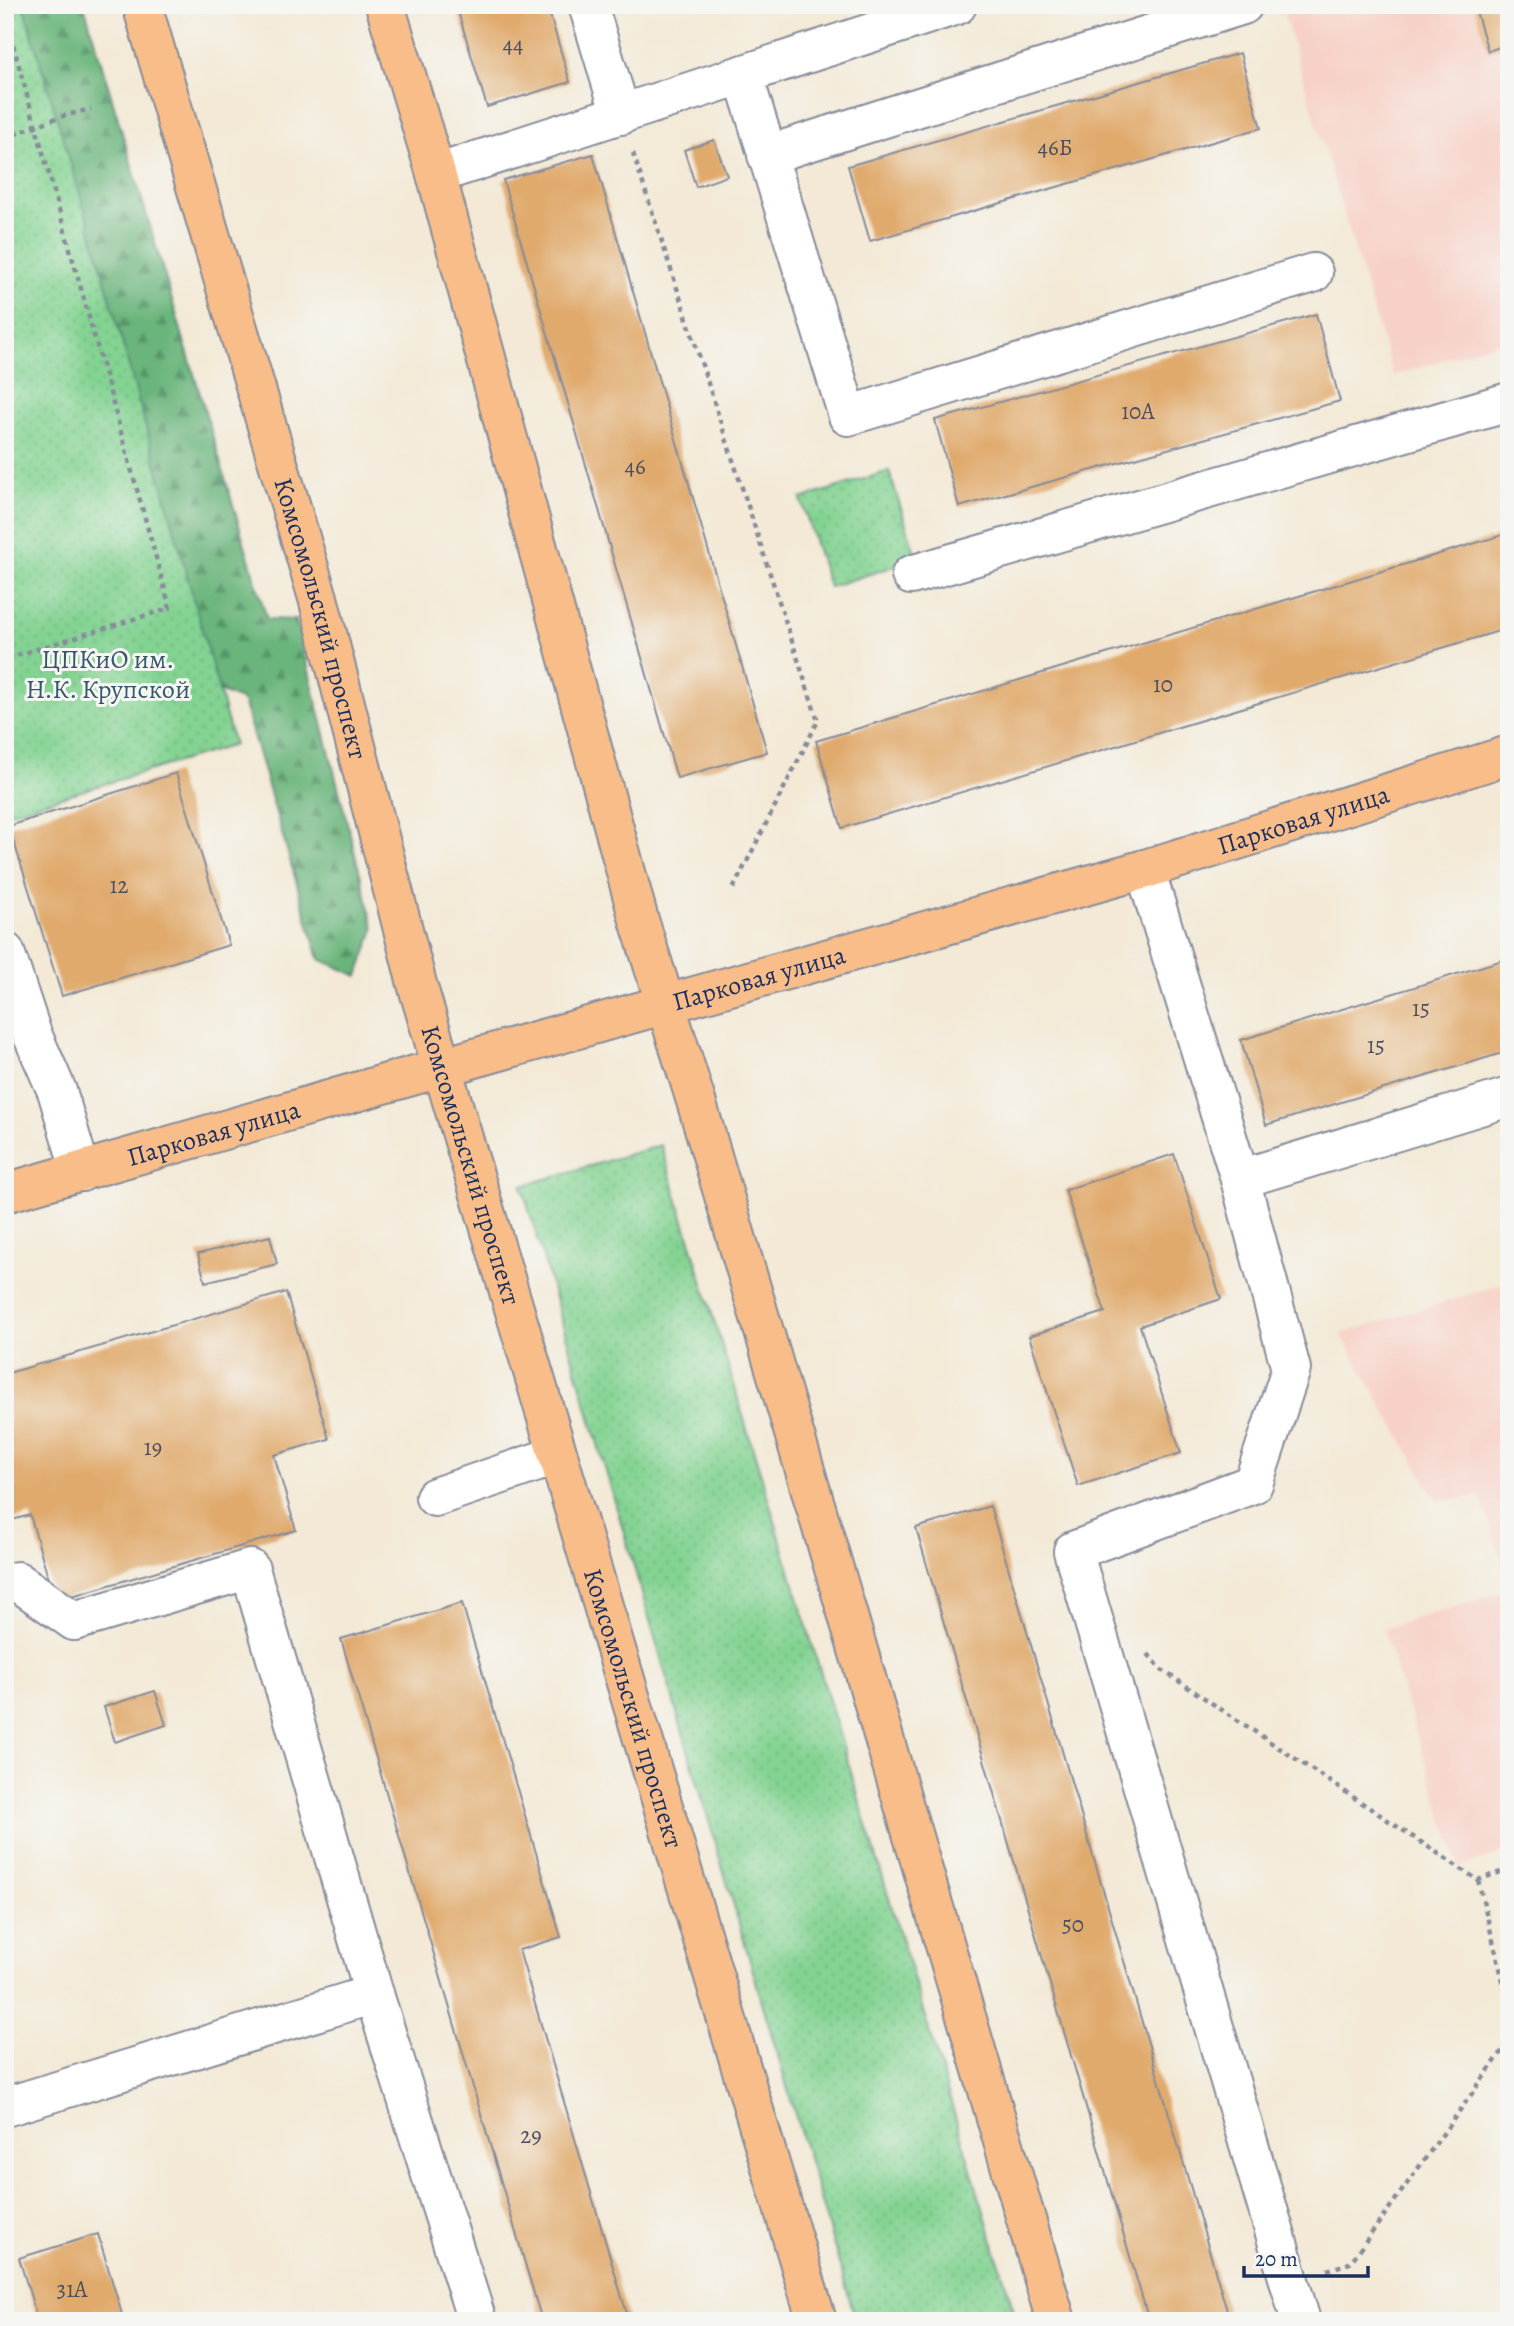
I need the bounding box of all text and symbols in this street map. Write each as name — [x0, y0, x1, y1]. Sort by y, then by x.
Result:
house number: 44 — [503, 29, 523, 60]
house number: 46Б — [1038, 132, 1072, 163]
house number: 10А — [1121, 396, 1155, 427]
house number: 46 — [624, 451, 646, 482]
street label: Комсомольский проспект — [265, 474, 376, 763]
park label: ЦПКиО им. Н.К. Крупской — [26, 642, 190, 707]
house number: 10 — [1153, 669, 1173, 700]
street label: Парковая улица — [1213, 777, 1394, 863]
house number: 12 — [110, 870, 128, 901]
street label: Парковая улица — [668, 937, 850, 1019]
house number: 15 — [1412, 993, 1430, 1024]
street label: Комсомольский проспект — [412, 1021, 529, 1310]
house number: 15 — [1367, 1030, 1385, 1061]
street label: Парковая улица — [123, 1092, 304, 1175]
house number: 19 — [144, 1432, 162, 1463]
street label: Комсомольский проспект — [575, 1564, 692, 1853]
house number: 50 — [1062, 1909, 1084, 1940]
house number: 29 — [520, 2120, 542, 2151]
scale bar — [1244, 2235, 1369, 2279]
text: 20 m — [1255, 2245, 1298, 2273]
house number: 31А — [57, 2274, 88, 2305]

